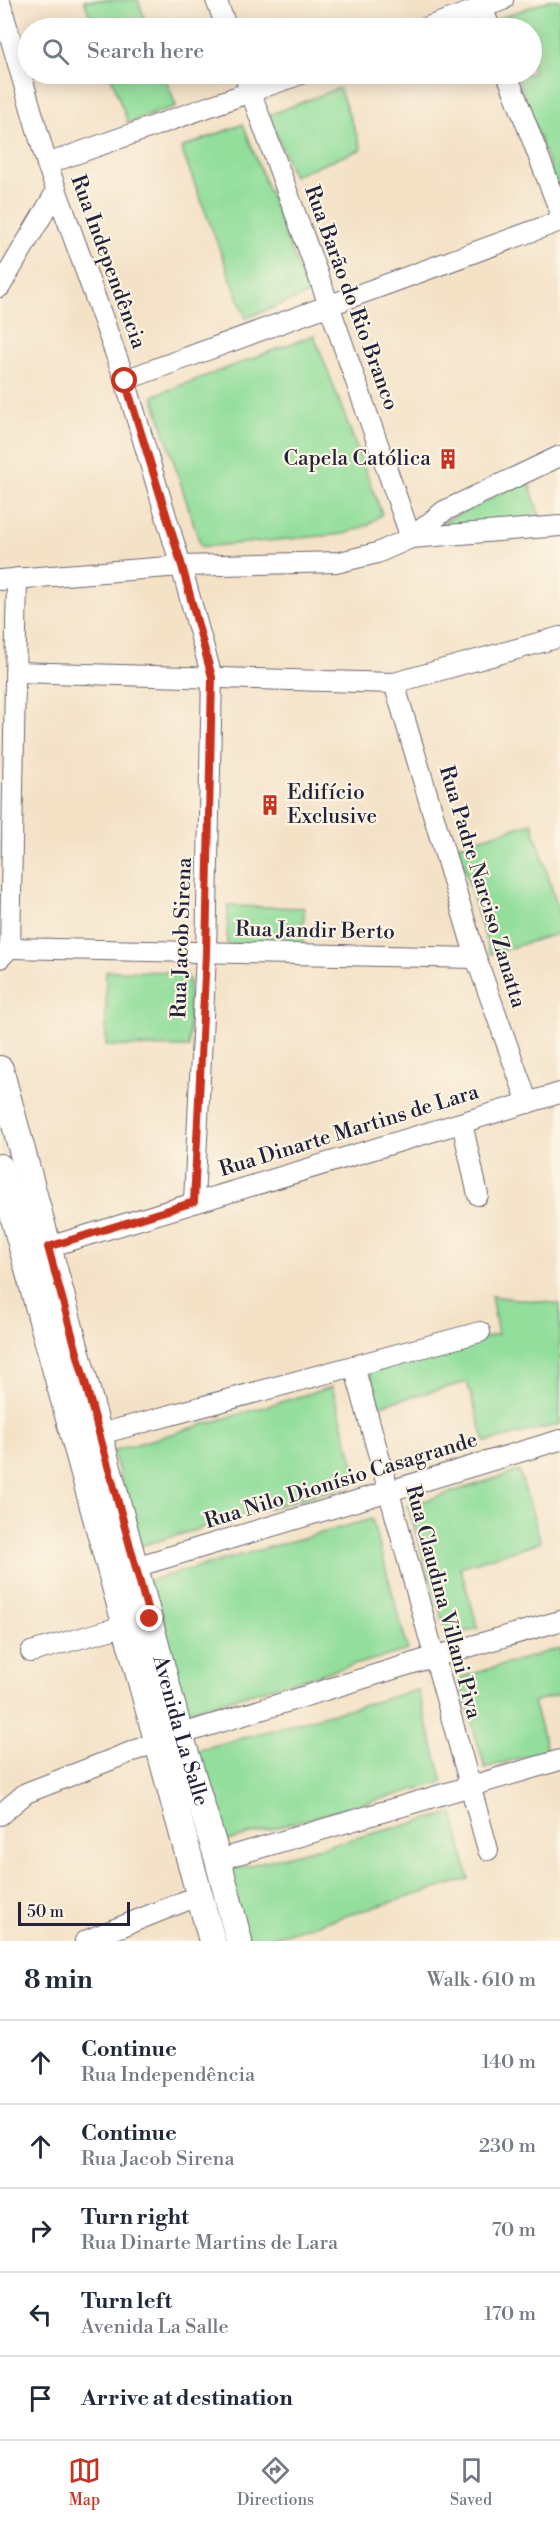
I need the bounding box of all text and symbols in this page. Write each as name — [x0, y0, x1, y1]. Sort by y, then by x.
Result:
search box — [18, 18, 542, 84]
icon: search — [39, 35, 72, 68]
text: Search here — [87, 38, 204, 65]
street label: Rua Independência — [65, 172, 152, 353]
street label: Rua Barão do Rio Branco — [298, 182, 404, 414]
route start — [111, 367, 137, 393]
place label: Capela Católica — [284, 446, 431, 472]
building icon: Capela Católica — [436, 447, 460, 471]
street label: Rua Padre Narciso Zanatta — [433, 763, 531, 1012]
place label: Edifício Exclusive — [287, 780, 377, 830]
building icon: Edifício Exclusive — [258, 793, 282, 817]
street label: Rua Jacob Sirena — [166, 857, 198, 1019]
street label: Rua Jandir Berto — [235, 917, 395, 945]
street label: Rua Dinarte Martins de Lara — [216, 1079, 482, 1183]
street label: Rua Nilo Dionísio Casagrande — [201, 1427, 481, 1535]
street label: Rua Claudina Villani Piva — [399, 1482, 487, 1722]
route end — [136, 1605, 162, 1631]
street label: Avenida La Salle — [146, 1652, 214, 1809]
scale bar — [18, 1899, 130, 1926]
text: 50 m — [27, 1902, 64, 1922]
text: 8 min — [24, 1964, 93, 1996]
text: Walk · 610 m — [427, 1968, 536, 1993]
text: Continue — [81, 2036, 177, 2063]
icon: ahead — [24, 2046, 57, 2079]
text: 140 m — [481, 2050, 536, 2075]
text: Rua Independência — [81, 2063, 255, 2088]
text: Continue — [81, 2120, 177, 2147]
icon: ahead — [24, 2130, 57, 2163]
text: 230 m — [479, 2134, 536, 2159]
text: Rua Jacob Sirena — [81, 2147, 235, 2172]
text: Turn right — [81, 2204, 189, 2231]
icon: right — [24, 2214, 57, 2247]
text: 70 m — [492, 2218, 536, 2243]
text: Rua Dinarte Martins de Lara — [81, 2231, 338, 2256]
text: Turn left — [81, 2288, 172, 2315]
icon: left — [24, 2298, 57, 2331]
text: 170 m — [484, 2302, 536, 2327]
text: Avenida La Salle — [81, 2315, 229, 2340]
icon: arrive — [24, 2382, 57, 2415]
text: Arrive at destination — [81, 2385, 293, 2412]
tab: Map — [68, 2454, 101, 2510]
tab: Directions — [237, 2454, 314, 2510]
tab: Saved — [450, 2454, 492, 2510]

